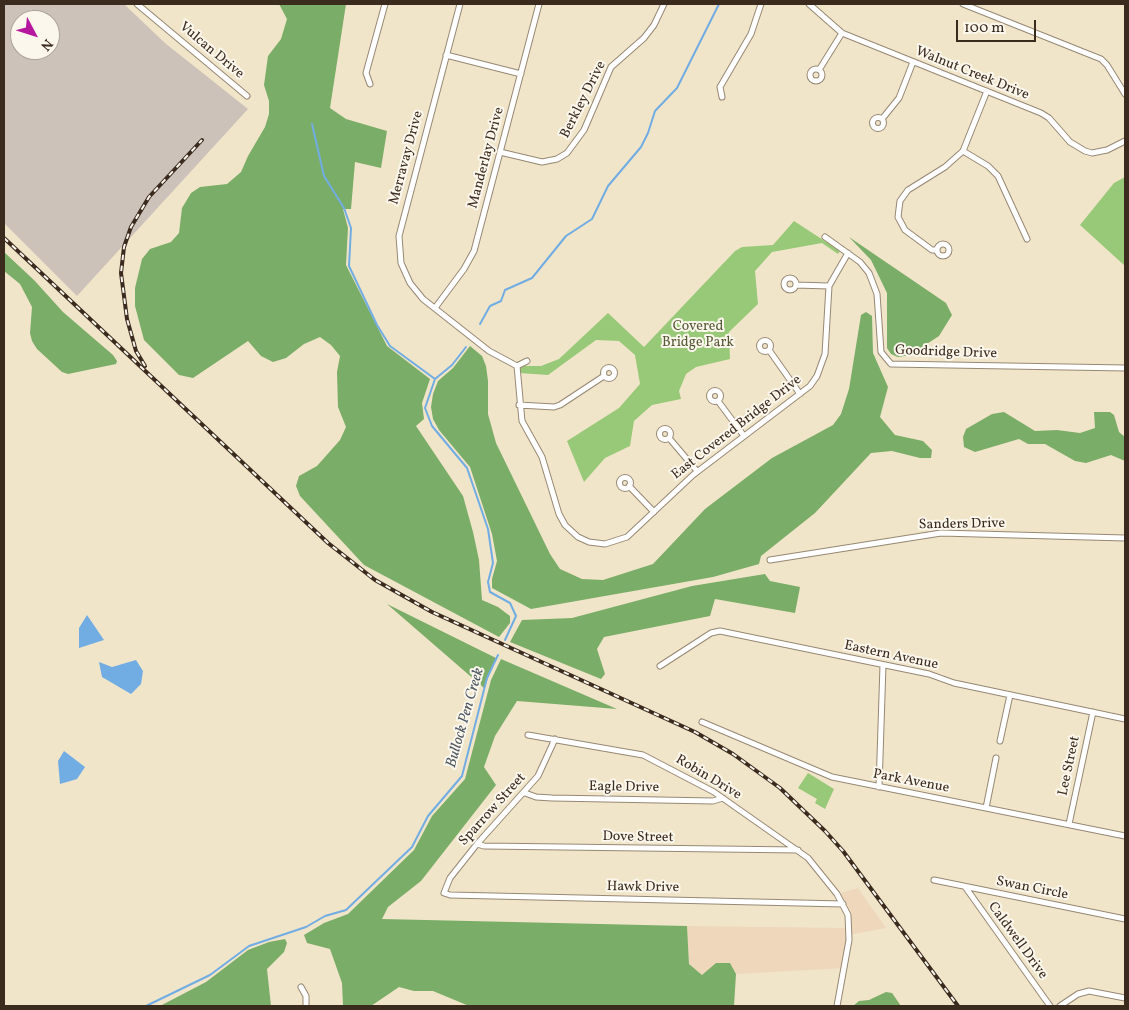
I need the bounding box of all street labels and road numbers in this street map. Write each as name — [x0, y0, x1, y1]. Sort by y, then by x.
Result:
street label: Vulcan Drive — [175, 19, 247, 83]
street label: Walnut Creek Drive — [913, 44, 1031, 104]
street label: Berkley Drive — [557, 59, 611, 141]
street label: Manderlay Drive — [465, 106, 509, 210]
street label: Merravay Drive — [386, 109, 428, 207]
street label: Goodridge Drive — [895, 343, 997, 363]
street label: East Covered Bridge Drive — [669, 372, 805, 484]
street label: Sanders Drive — [919, 516, 1005, 534]
street label: Eastern Avenue — [842, 638, 940, 674]
street label: Lee Street — [1055, 735, 1085, 797]
street label: Robin Drive — [672, 752, 744, 804]
street label: Park Avenue — [872, 766, 950, 798]
street label: Sparrow Street — [456, 770, 530, 850]
street label: Eagle Drive — [589, 779, 659, 797]
street label: Dove Street — [602, 829, 674, 847]
street label: Swan Circle — [995, 874, 1069, 904]
street label: Hawk Drive — [607, 879, 679, 897]
street label: Caldwell Drive — [983, 899, 1051, 983]

